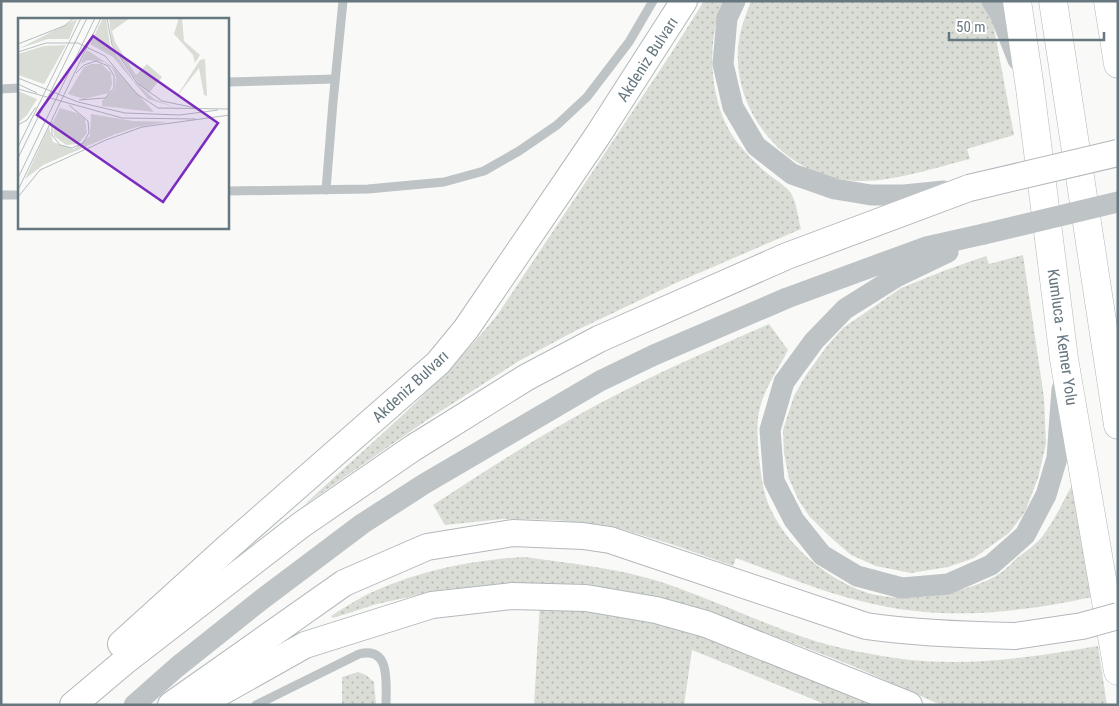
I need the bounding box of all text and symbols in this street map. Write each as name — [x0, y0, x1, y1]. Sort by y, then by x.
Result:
scale bar — [949, 10, 1104, 42]
street label: Akdeniz Bulvarı — [613, 13, 682, 105]
inset map — [18, 18, 229, 229]
text: 50 m — [956, 18, 986, 36]
street label: Kumluca - Kemer Yolu — [1044, 268, 1081, 406]
street label: Akdeniz Bulvarı — [368, 346, 452, 426]

